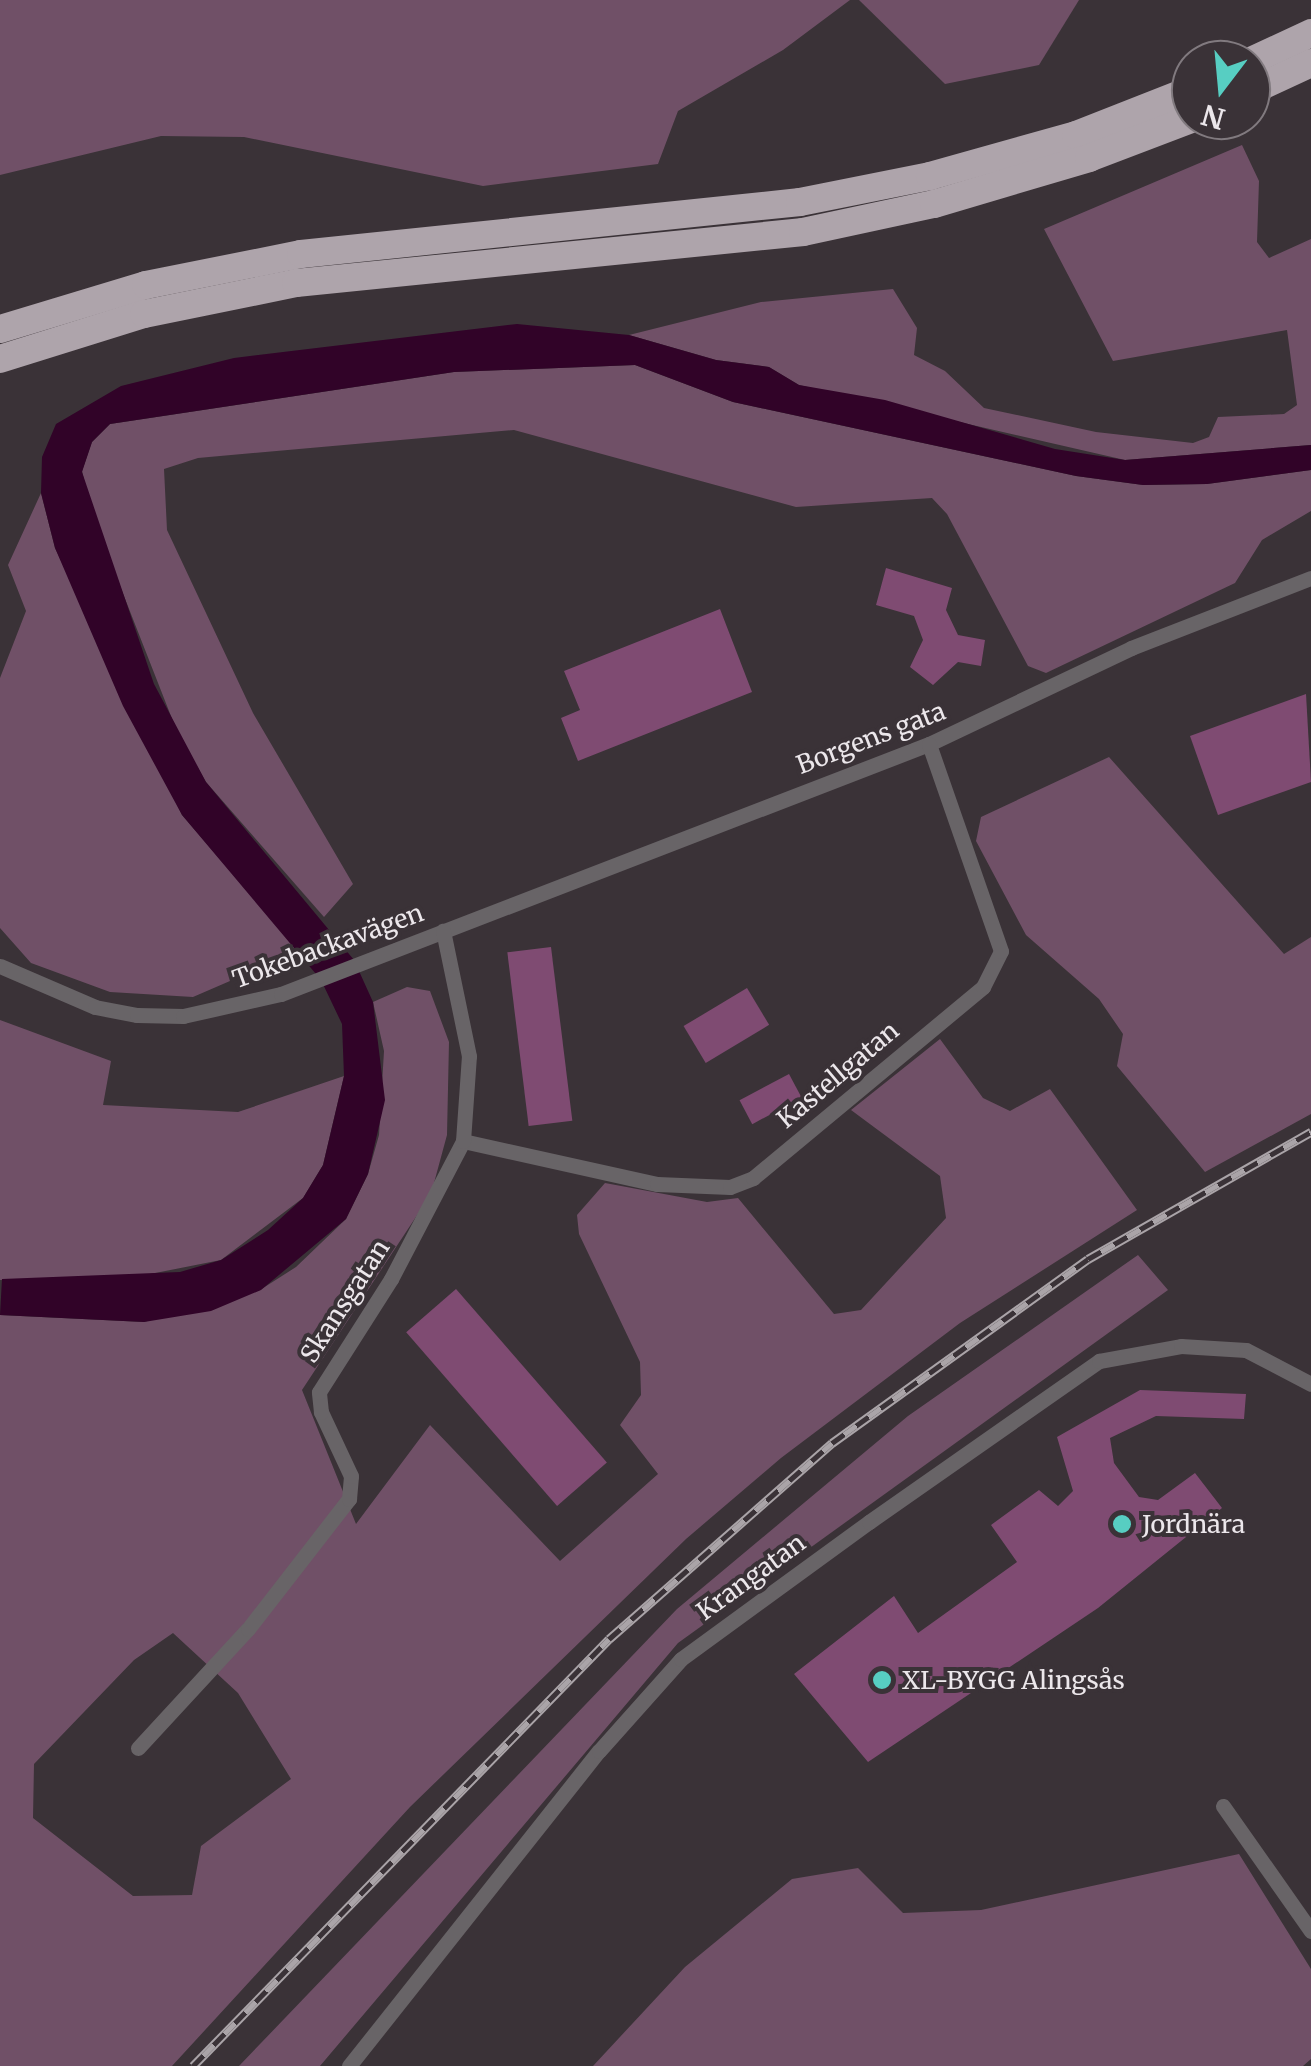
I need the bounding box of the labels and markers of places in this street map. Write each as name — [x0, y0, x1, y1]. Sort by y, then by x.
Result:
place label: Jordnära — [1142, 1509, 1245, 1539]
marker: Jordnära — [1111, 1513, 1133, 1535]
place label: XL-BYGG Alingsås — [902, 1665, 1125, 1695]
marker: XL-BYGG Alingsås — [871, 1669, 893, 1691]

